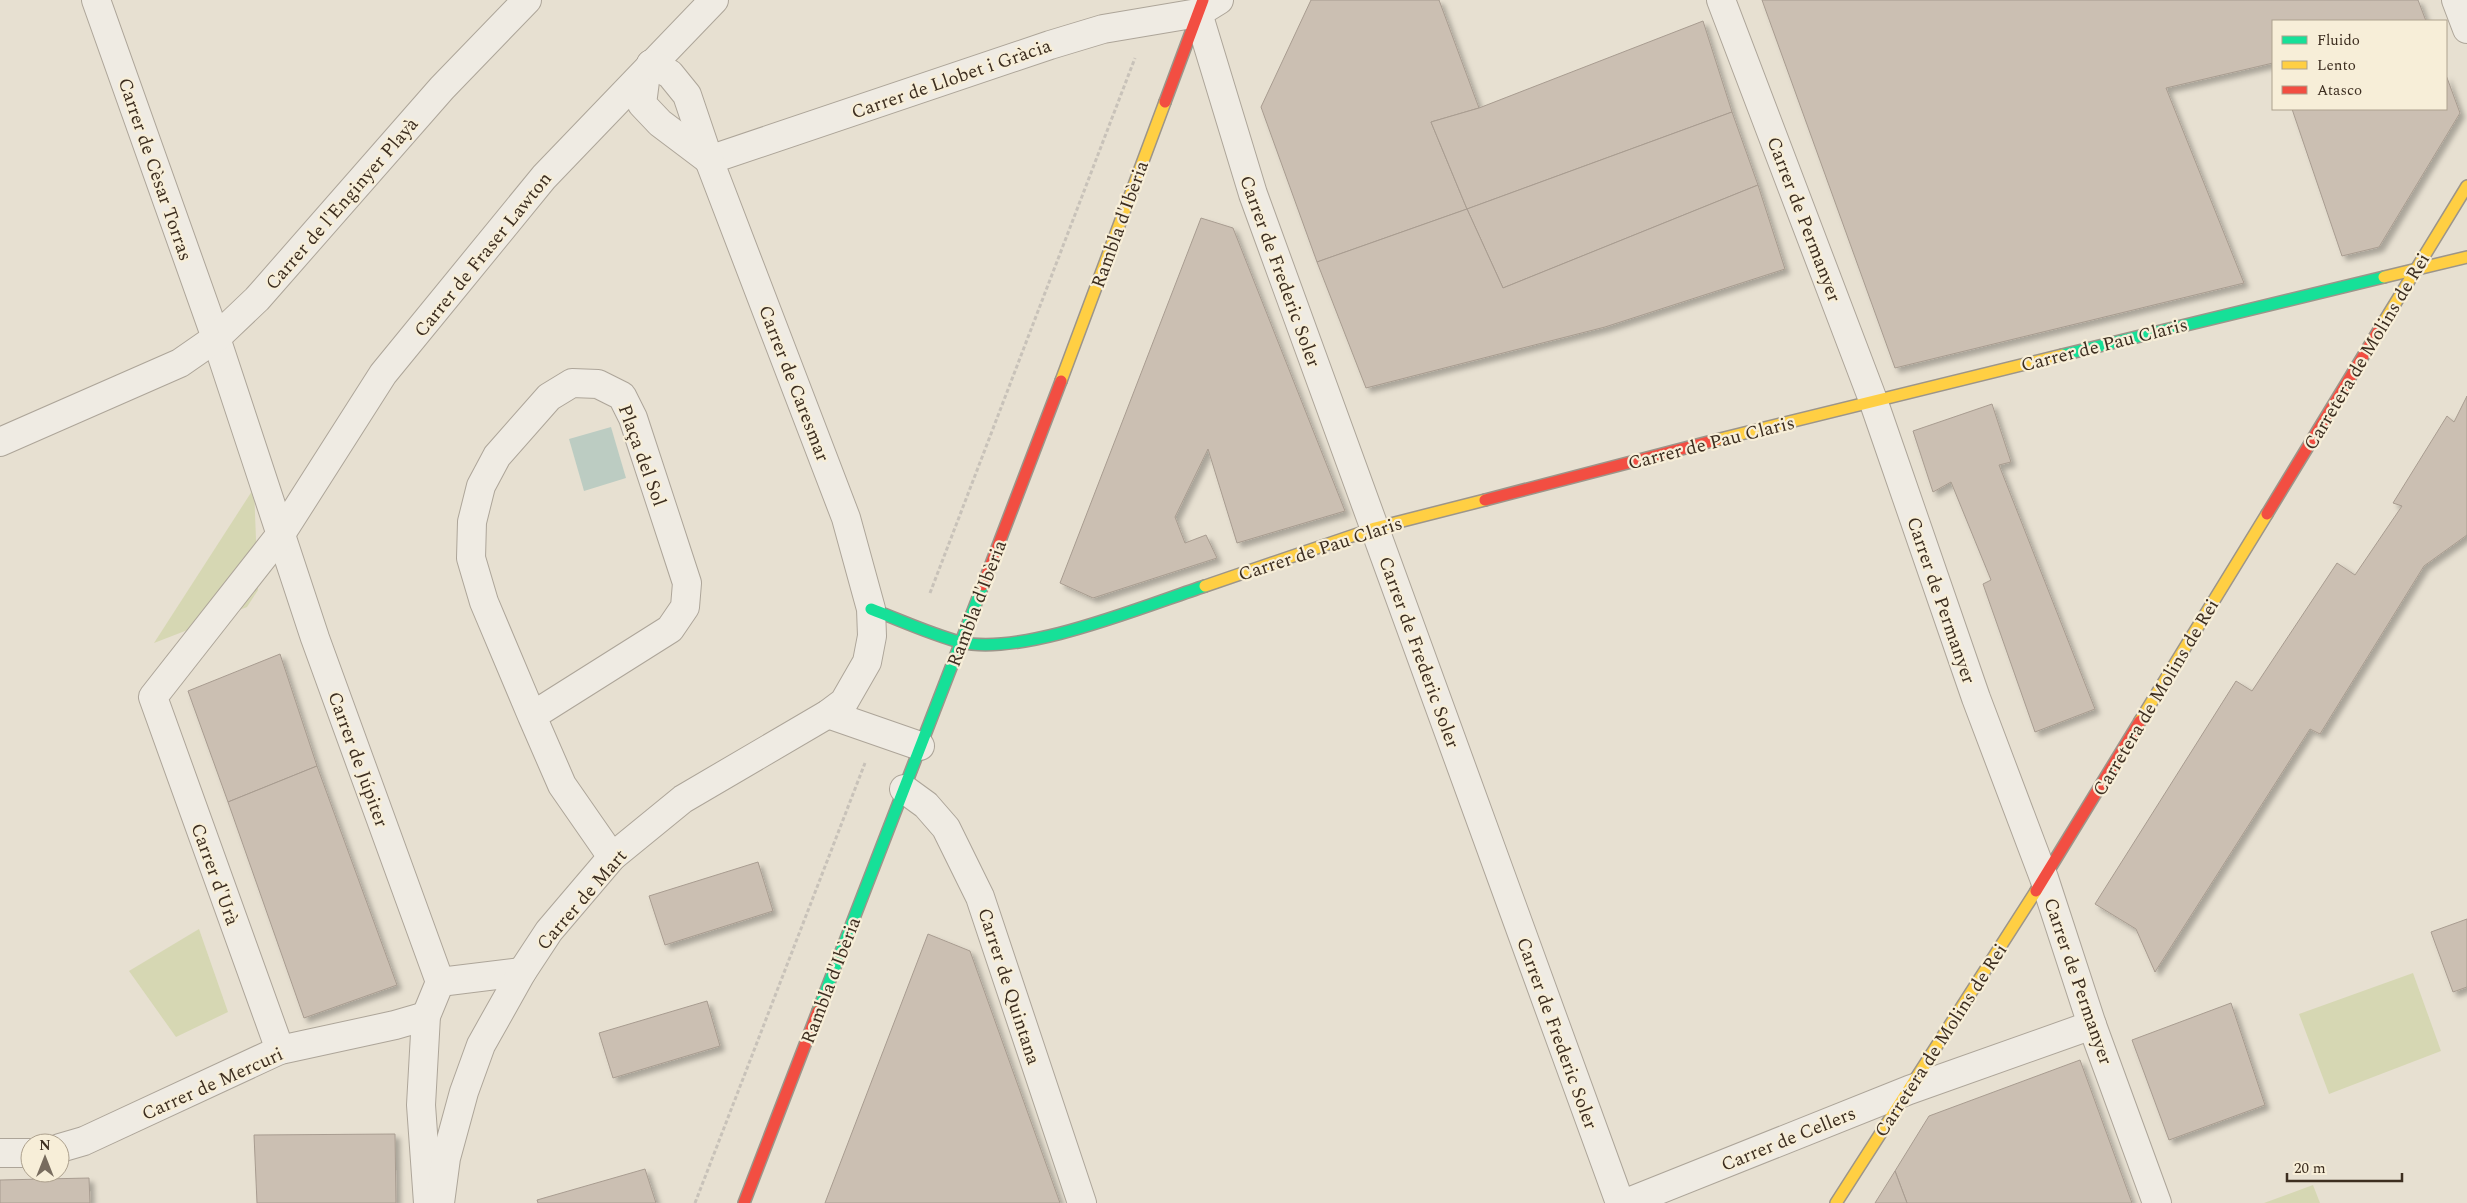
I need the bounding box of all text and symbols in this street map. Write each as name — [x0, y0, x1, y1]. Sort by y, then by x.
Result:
legend — [2272, 20, 2447, 110]
text: Fluido — [2317, 29, 2360, 52]
street label: Carrer de Llobet i Gràcia — [847, 31, 1056, 127]
text: Lento — [2317, 54, 2356, 77]
street label: Carrer de Cèsar Torras — [110, 74, 200, 265]
text: Atasco — [2317, 79, 2362, 102]
street label: Carrer de l'Enginyer Playà — [259, 111, 426, 297]
street label: Carrer de Permanyer — [1759, 133, 1849, 307]
street label: Rambla d'Ibèria — [1084, 156, 1157, 292]
street label: Carrer de Fraser Lawton — [407, 166, 559, 344]
street label: Carrer de Frederic Soler — [1231, 172, 1328, 372]
street label: Carretera de Molins de Rei — [2297, 247, 2438, 456]
street label: Carrer de Caresmar — [750, 301, 837, 466]
street label: Carrer de Pau Claris — [2018, 311, 2191, 380]
street label: Plaça del Sol — [610, 400, 673, 511]
street label: Carrer de Pau Claris — [1625, 409, 1798, 478]
street label: Carrer de Pau Claris — [1235, 509, 1406, 590]
street label: Carrer de Permanyer — [1898, 513, 1983, 688]
street label: Rambla d'Ibèria — [940, 535, 1015, 671]
street label: Carrer de Frederic Soler — [1370, 553, 1467, 753]
street label: Carretera de Molins de Rei — [2086, 593, 2227, 802]
street label: Carrer de Júpiter — [320, 688, 396, 832]
street label: Carrer d'Urà — [183, 819, 247, 930]
street label: Carrer de Mart — [530, 843, 635, 957]
street label: Carrer de Permanyer — [2035, 894, 2120, 1069]
street label: Carrer de Quintana — [970, 904, 1048, 1069]
street label: Rambla d'Ibèria — [794, 912, 869, 1048]
street label: Carrer de Frederic Soler — [1508, 934, 1605, 1134]
street label: Carretera de Molins de Rei — [1868, 938, 2015, 1143]
street label: Carrer de Mercuri — [137, 1040, 288, 1129]
street label: Carrer de Cellers — [1717, 1099, 1860, 1180]
north arrow — [20, 1133, 70, 1183]
text: N — [39, 1135, 51, 1156]
scale bar — [2287, 1150, 2402, 1182]
text: 20 m — [2294, 1157, 2326, 1180]

